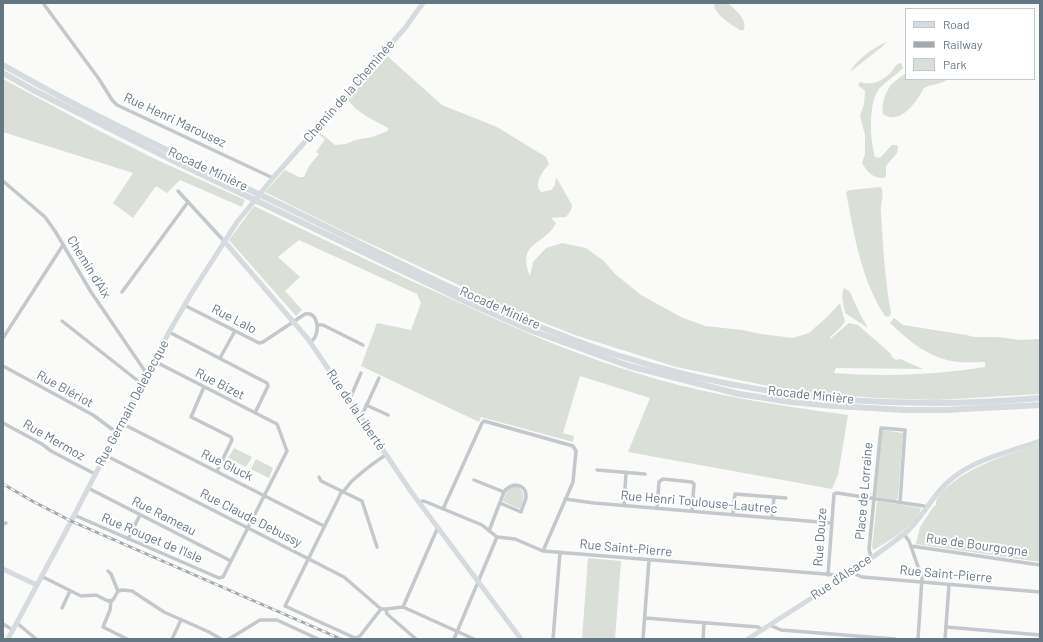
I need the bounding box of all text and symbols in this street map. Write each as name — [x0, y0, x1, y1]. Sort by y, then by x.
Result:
legend — [905, 8, 1035, 80]
text: Road — [943, 17, 970, 31]
street label: Chemin de la Cheminée — [300, 37, 398, 145]
text: Railway — [943, 37, 982, 51]
text: Park — [943, 57, 967, 71]
street label: Rue Henri Marousez — [121, 89, 229, 151]
street label: Rocade Minière — [166, 144, 250, 194]
street label: Chemin d'Aix — [64, 233, 114, 301]
street label: Rocade Minière — [457, 283, 543, 333]
street label: Rue Lalo — [209, 301, 259, 337]
street label: Rue Germain Delebecque — [92, 337, 172, 469]
street label: Rue Bizet — [193, 365, 247, 403]
street label: Rue Blériot — [34, 367, 96, 411]
street label: Rue de la Liberté — [323, 367, 389, 453]
street label: Rocade Minière — [767, 383, 855, 407]
street label: Rue Mermoz — [20, 416, 88, 464]
street label: Place de Lorraine — [852, 442, 876, 540]
street label: Rue Gluck — [199, 446, 255, 484]
street label: Rue Claude Debussy — [197, 486, 305, 550]
street label: Rue Henri Toulouse-Lautrec — [620, 487, 778, 517]
street label: Rue Rameau — [129, 493, 199, 539]
street label: Rue Douze — [810, 507, 830, 567]
street label: Rue Rouget de l'Isle — [99, 510, 205, 566]
street label: Rue de Bourgogne — [925, 530, 1029, 560]
street label: Rue Saint-Pierre — [579, 536, 673, 560]
street label: Rue d'Alsace — [808, 551, 874, 603]
street label: Rue Saint-Pierre — [899, 562, 993, 586]

